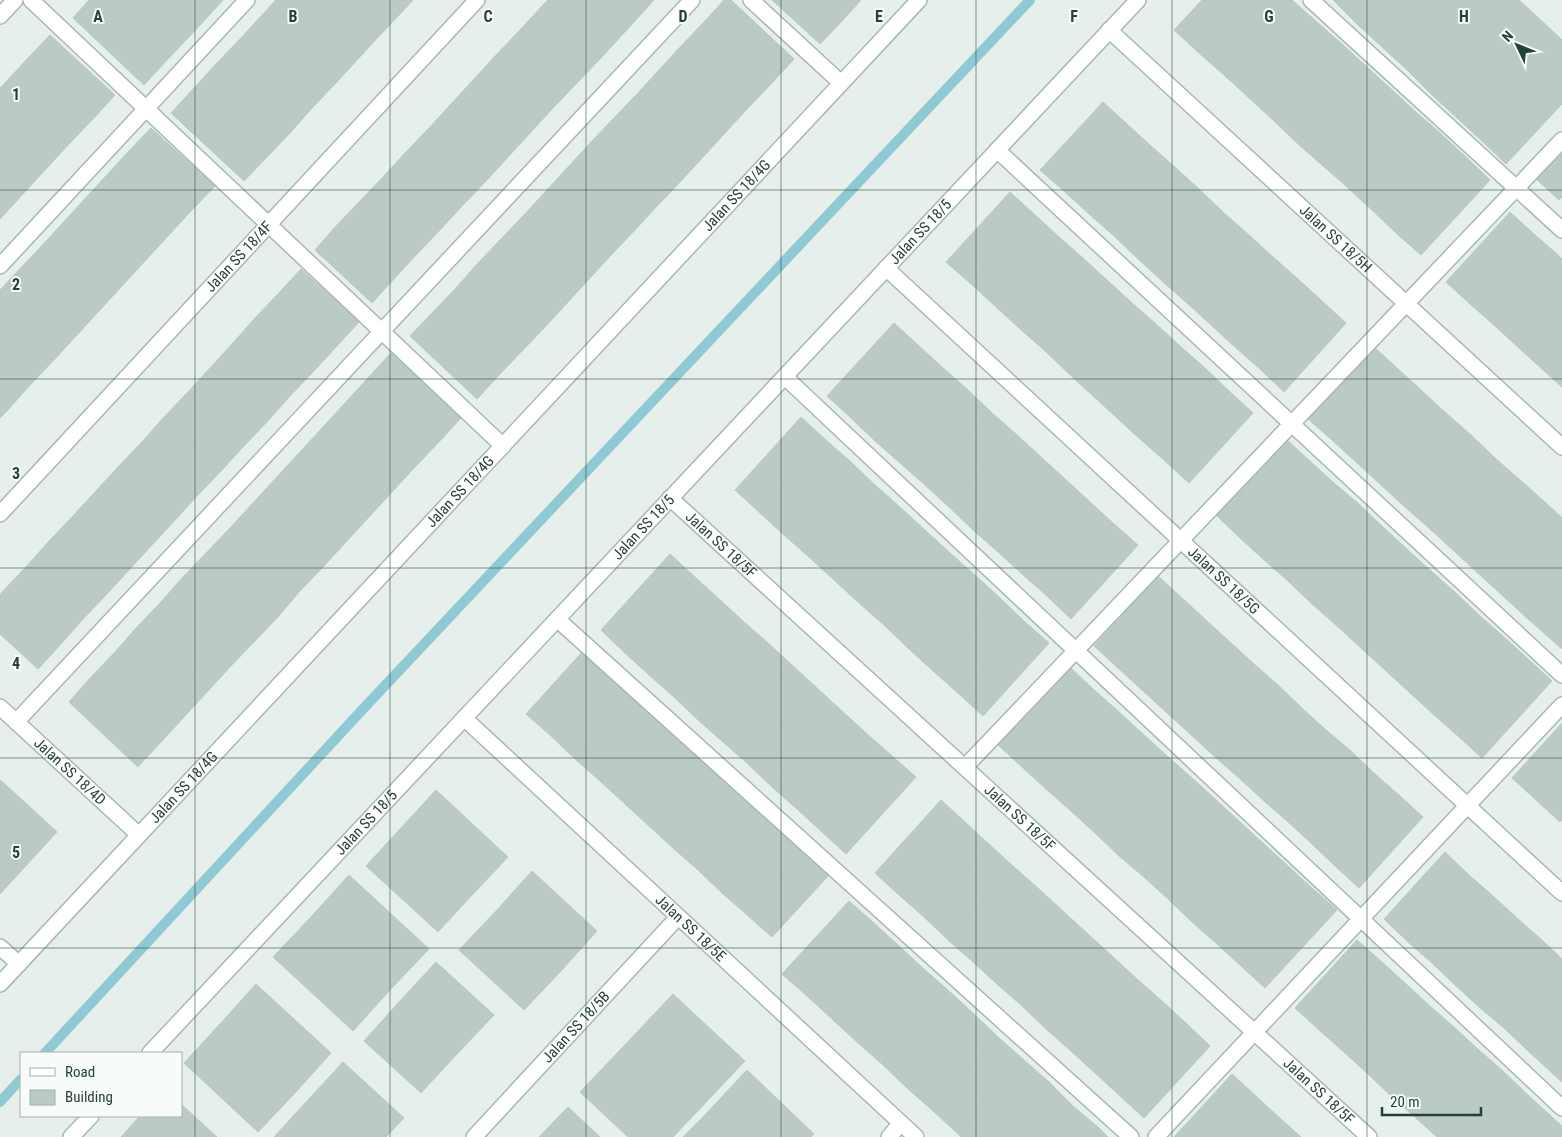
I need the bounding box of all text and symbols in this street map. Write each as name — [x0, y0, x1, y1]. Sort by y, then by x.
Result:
text: A — [93, 7, 103, 26]
text: B — [289, 7, 298, 26]
text: C — [483, 7, 493, 26]
text: D — [678, 7, 688, 26]
text: E — [875, 7, 883, 26]
text: F — [1070, 7, 1078, 26]
text: G — [1264, 7, 1274, 26]
text: H — [1459, 7, 1469, 26]
north arrow — [1492, 20, 1542, 70]
text: N — [1499, 28, 1516, 45]
text: 1 — [12, 85, 20, 104]
street label: Jalan SS 18/4G — [699, 156, 774, 235]
street label: Jalan SS 18/5 — [886, 196, 955, 268]
street label: Jalan SS 18/5H — [1296, 201, 1376, 276]
street label: Jalan SS 18/4F — [202, 218, 276, 296]
text: 2 — [12, 275, 20, 294]
street label: Jalan SS 18/4G — [422, 452, 498, 531]
text: 3 — [12, 464, 20, 483]
street label: Jalan SS 18/5 — [609, 491, 678, 563]
street label: Jalan SS 18/5F — [682, 508, 760, 582]
street label: Jalan SS 18/5G — [1184, 543, 1263, 618]
text: 4 — [12, 654, 20, 673]
street label: Jalan SS 18/4D — [30, 734, 110, 809]
street label: Jalan SS 18/4G — [146, 748, 221, 827]
street label: Jalan SS 18/5F — [981, 781, 1059, 855]
street label: Jalan SS 18/5 — [331, 786, 401, 859]
text: 5 — [12, 843, 20, 862]
street label: Jalan SS 18/5E — [651, 891, 730, 965]
street label: Jalan SS 18/5B — [539, 988, 613, 1066]
legend — [20, 1052, 182, 1117]
street label: Jalan SS 18/5F — [1280, 1054, 1358, 1128]
text: Road — [65, 1063, 95, 1081]
scale bar — [1382, 1084, 1481, 1116]
text: Building — [65, 1088, 113, 1106]
text: 20 m — [1390, 1093, 1420, 1111]

